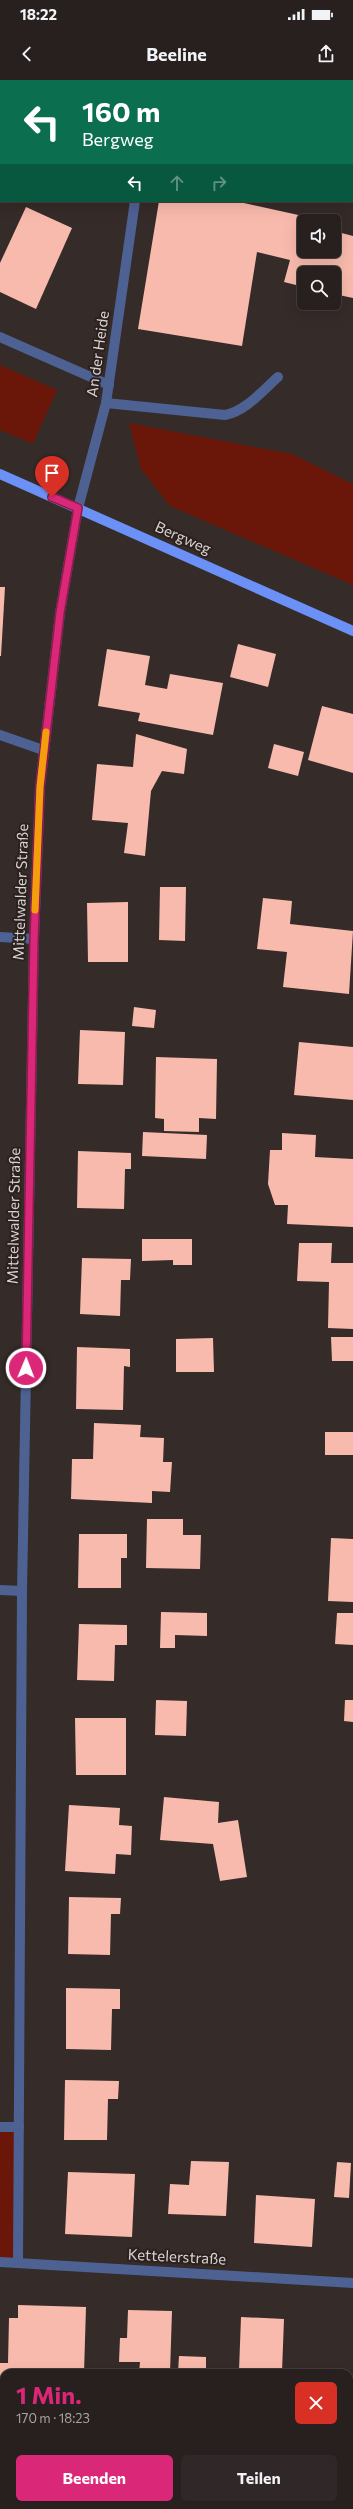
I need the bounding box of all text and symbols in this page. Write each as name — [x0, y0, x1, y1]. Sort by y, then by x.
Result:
text: 18:22 — [20, 5, 57, 23]
icon: back — [16, 43, 38, 65]
text: Beeline — [146, 43, 207, 65]
icon: share — [315, 43, 337, 65]
text: 160 m — [82, 94, 160, 128]
icon: left — [16, 96, 68, 148]
text: Bergweg — [82, 128, 153, 150]
icon: left — [124, 172, 146, 194]
icon: ahead — [166, 172, 188, 194]
icon: right — [208, 172, 230, 194]
map controls — [297, 214, 341, 310]
button: sound — [297, 214, 341, 258]
button: search — [297, 266, 341, 310]
street label: An der Heide — [82, 310, 112, 398]
pin — [35, 456, 69, 497]
icon: arrive — [41, 462, 63, 484]
street label: Bergweg — [153, 517, 214, 557]
street label: Mittelwalder Straße — [9, 823, 31, 961]
street label: Mittelwalder Straße — [3, 1147, 23, 1284]
position arrow — [5, 1347, 47, 1389]
street label: Kettelerstraße — [127, 2244, 227, 2268]
text: 1 Min. — [16, 2380, 82, 2409]
button: close — [295, 2382, 337, 2424]
text: 170 m · 18:23 — [16, 2410, 90, 2426]
button: Beenden — [16, 2455, 173, 2501]
button: Teilen — [181, 2455, 337, 2501]

